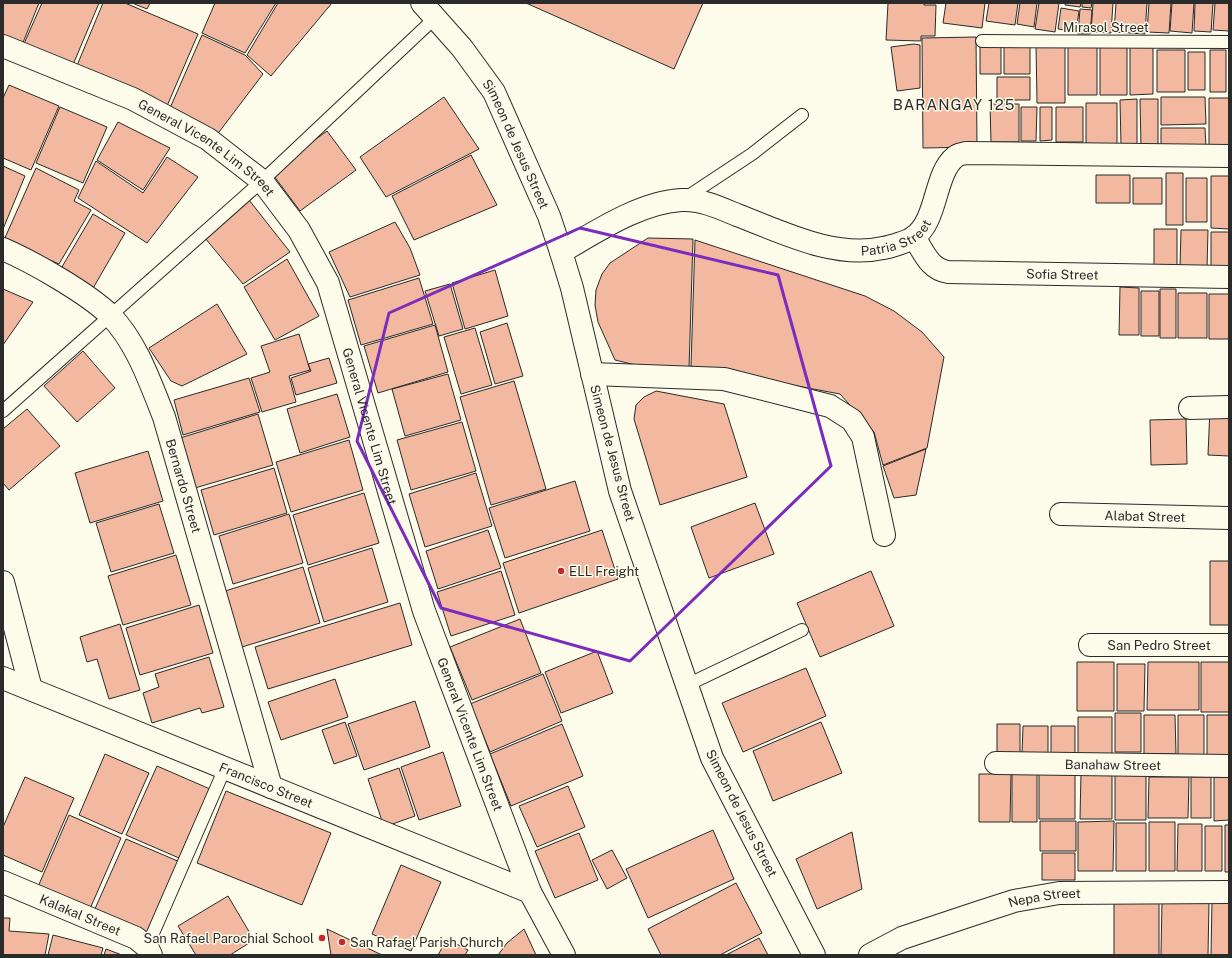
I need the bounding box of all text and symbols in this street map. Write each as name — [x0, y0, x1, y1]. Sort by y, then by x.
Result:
street label: Mirasol Street — [1063, 20, 1149, 35]
street label: Simeon de Jesus Street — [479, 76, 552, 211]
street label: General Vicente Lim Street — [136, 96, 278, 199]
district label: BARANGAY 125 — [893, 96, 1015, 113]
street label: Patria Street — [861, 217, 934, 259]
street label: Sofia Street — [1026, 266, 1099, 283]
street label: General Vicente Lim Street — [339, 346, 400, 507]
street label: Simeon de Jesus Street — [587, 383, 638, 523]
street label: Bernardo Street — [163, 437, 204, 535]
street label: Alabat Street — [1104, 508, 1186, 525]
place label: ELL Freight — [569, 564, 639, 579]
marker: ELL Freight — [556, 566, 566, 576]
street label: San Pedro Street — [1107, 638, 1211, 653]
street label: General Vicente Lim Street — [434, 655, 506, 813]
street label: Simeon de Jesus Street — [703, 747, 780, 879]
street label: Banahaw Street — [1065, 757, 1161, 773]
street label: Francisco Street — [217, 760, 315, 811]
street label: Nepa Street — [1006, 886, 1081, 910]
street label: Kalakal Street — [37, 891, 123, 939]
place label: San Rafael Parochial School — [144, 931, 314, 946]
marker: San Rafael Parochial School — [317, 933, 327, 943]
place label: San Rafael Parish Church — [350, 935, 503, 950]
marker: San Rafael Parish Church — [337, 937, 347, 947]

